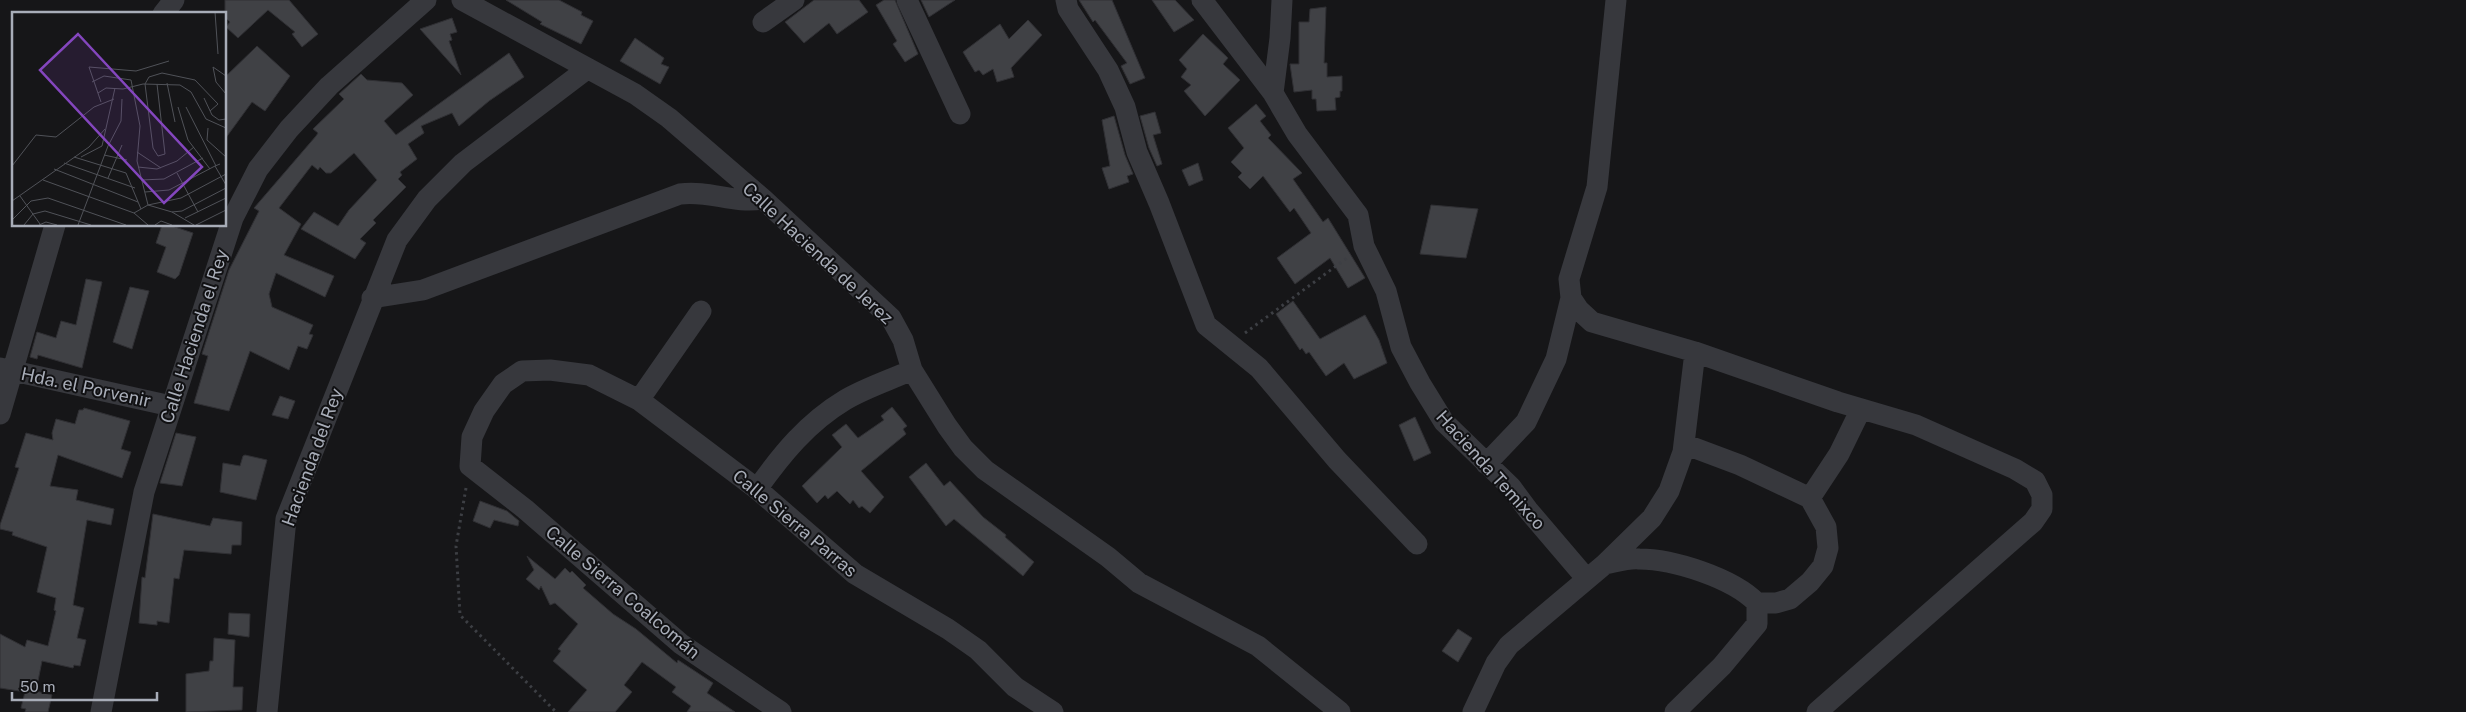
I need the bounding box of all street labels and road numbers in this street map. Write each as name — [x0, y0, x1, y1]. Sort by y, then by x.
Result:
street label: Calle Hacienda de Jerez — [738, 178, 898, 328]
street label: Calle Hacienda el Rey — [156, 246, 232, 426]
street label: Hda. el Porvenir — [19, 363, 153, 411]
street label: Hacienda del Rey — [277, 385, 347, 529]
street label: Hacienda Temixco — [1432, 406, 1550, 534]
street label: Calle Sierra Parras — [729, 465, 861, 581]
street label: Calle Sierra Coalcomán — [542, 521, 704, 663]

